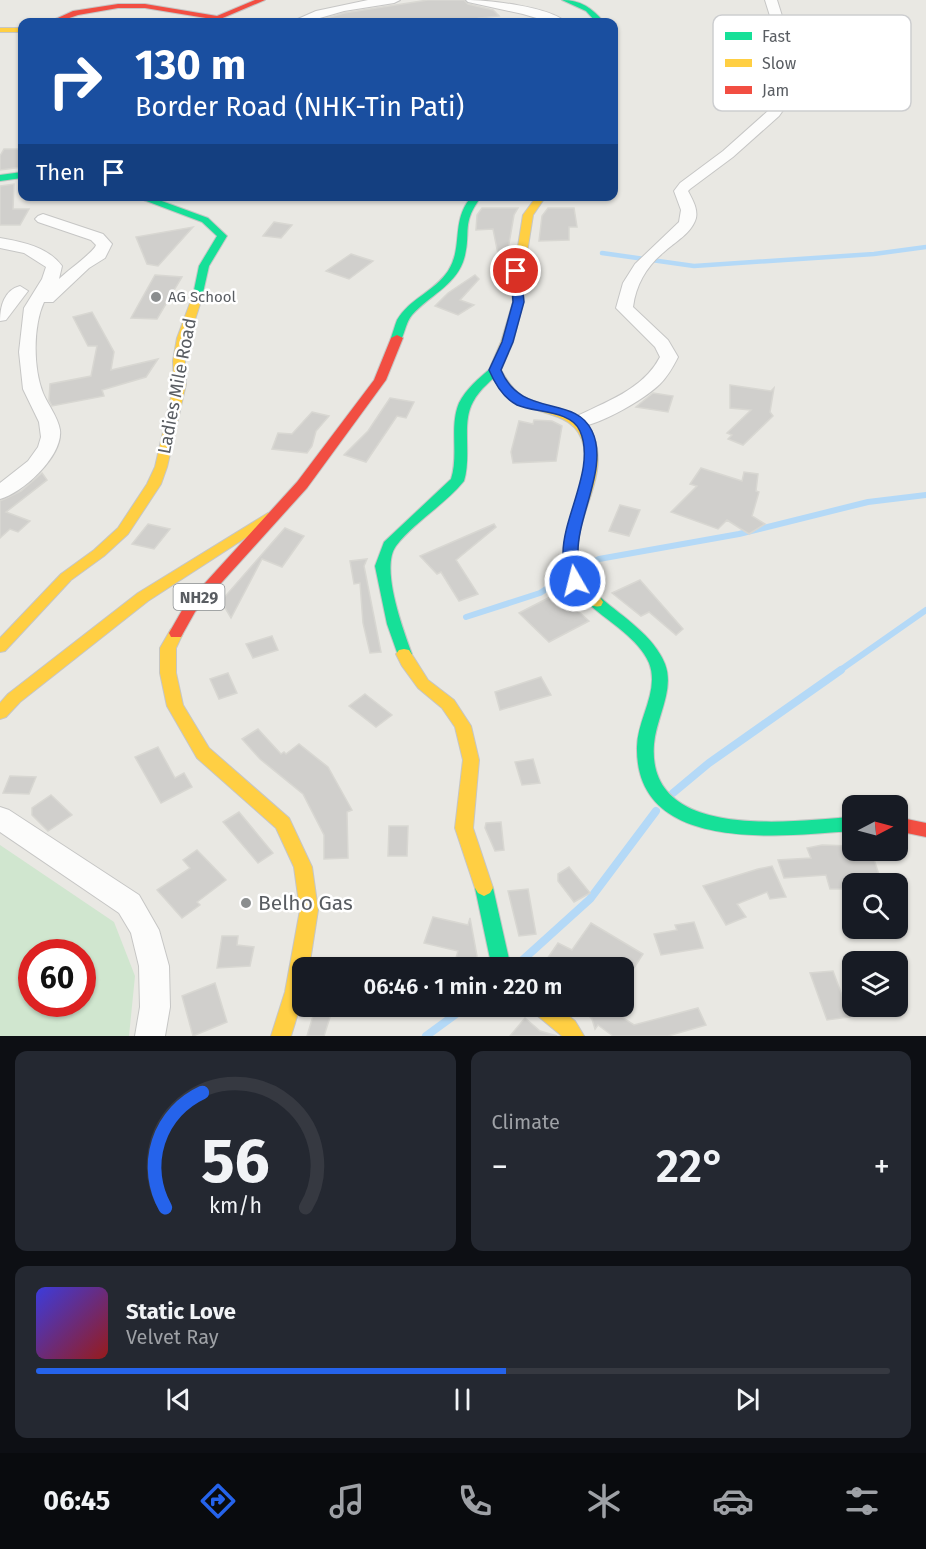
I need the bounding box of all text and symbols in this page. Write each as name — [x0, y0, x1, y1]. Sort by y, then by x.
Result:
legend — [713, 15, 911, 111]
text: Fast — [762, 27, 791, 46]
text: 130 m — [135, 40, 246, 90]
icon: right — [36, 42, 114, 120]
text: Slow — [762, 54, 797, 73]
text: Jam — [762, 81, 789, 100]
text: Border Road (NHK-Tin Pati) — [135, 91, 464, 123]
icon: arrive — [97, 156, 130, 189]
text: Then — [36, 159, 85, 186]
pin — [490, 245, 541, 296]
icon: arrive — [499, 254, 532, 287]
place label: AG School — [168, 288, 237, 306]
marker: AG School — [149, 290, 163, 304]
street label: Ladies Mile Road — [153, 316, 201, 456]
position arrow — [543, 549, 607, 613]
road number: NH29 — [174, 584, 224, 610]
north arrow — [842, 795, 908, 861]
map controls — [842, 795, 908, 1017]
button: search — [842, 873, 908, 939]
place label: Belho Gas — [258, 890, 353, 916]
marker: Belho Gas — [239, 896, 253, 910]
speed limit sign: 60 — [18, 939, 96, 1017]
button: layers — [842, 951, 908, 1017]
text: 06:46 · 1 min · 220 m — [364, 973, 562, 1000]
text: Climate — [492, 1110, 560, 1134]
text: 56 — [201, 1124, 270, 1199]
text: 22° — [656, 1140, 726, 1194]
text: − — [492, 1147, 508, 1187]
text: + — [874, 1147, 890, 1187]
text: km/h — [209, 1193, 262, 1219]
text: Static Love — [126, 1298, 236, 1325]
text: Velvet Ray — [126, 1325, 219, 1349]
icon: previous — [162, 1383, 195, 1416]
icon: pause — [446, 1383, 479, 1416]
icon: next — [731, 1383, 764, 1416]
icon: directions — [197, 1480, 239, 1522]
icon: music — [326, 1480, 368, 1522]
icon: phone — [454, 1480, 496, 1522]
icon: climate — [583, 1480, 625, 1522]
icon: car — [712, 1480, 754, 1522]
icon: filters — [841, 1480, 883, 1522]
text: 06:45 — [43, 1485, 110, 1517]

